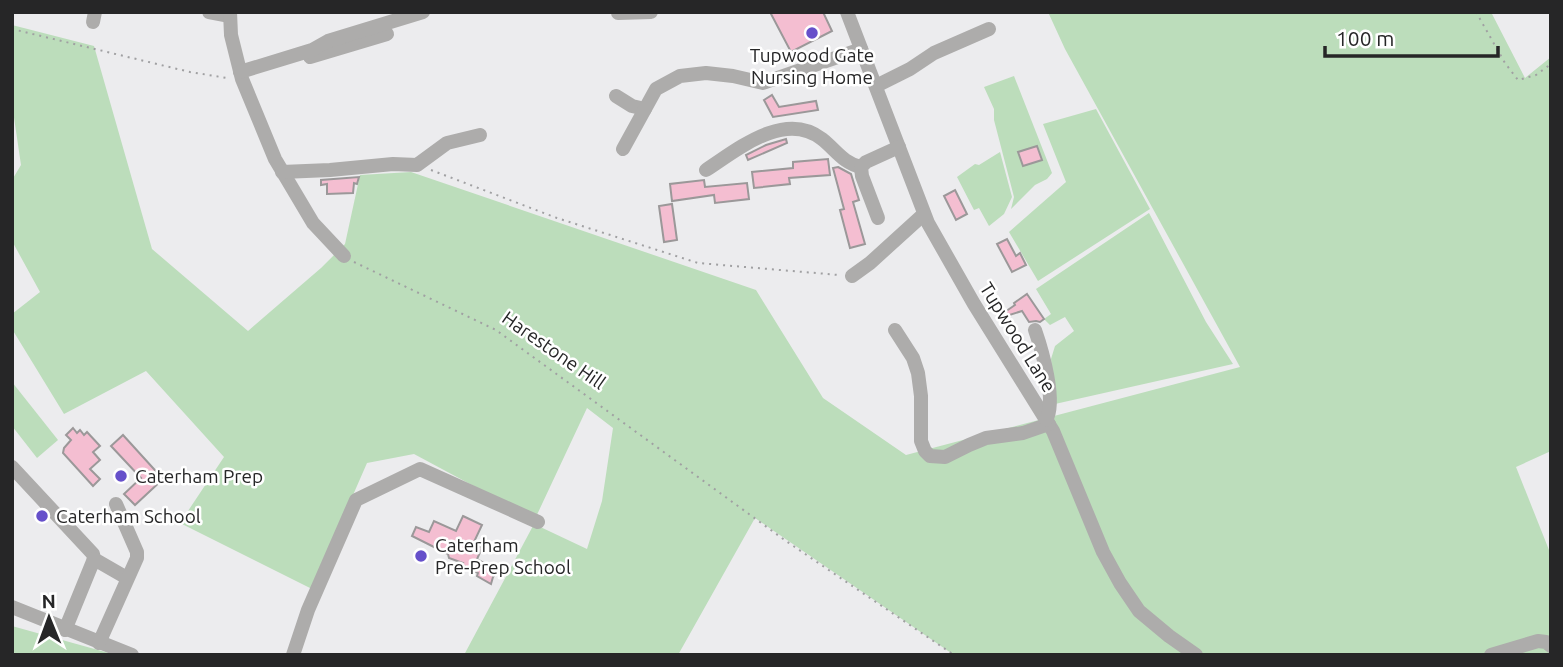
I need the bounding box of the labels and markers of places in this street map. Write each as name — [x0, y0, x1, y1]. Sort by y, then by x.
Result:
marker: Tupwood Gate Nursing Home — [804, 25, 820, 41]
place label: Tupwood Gate Nursing Home — [750, 44, 874, 88]
place label: Caterham Prep — [135, 465, 263, 487]
marker: Caterham Prep — [113, 468, 129, 484]
place label: Caterham School — [56, 505, 201, 527]
marker: Caterham School — [34, 508, 50, 524]
place label: Caterham Pre-Prep School — [435, 534, 571, 578]
marker: Caterham Pre-Prep School — [413, 548, 429, 564]

